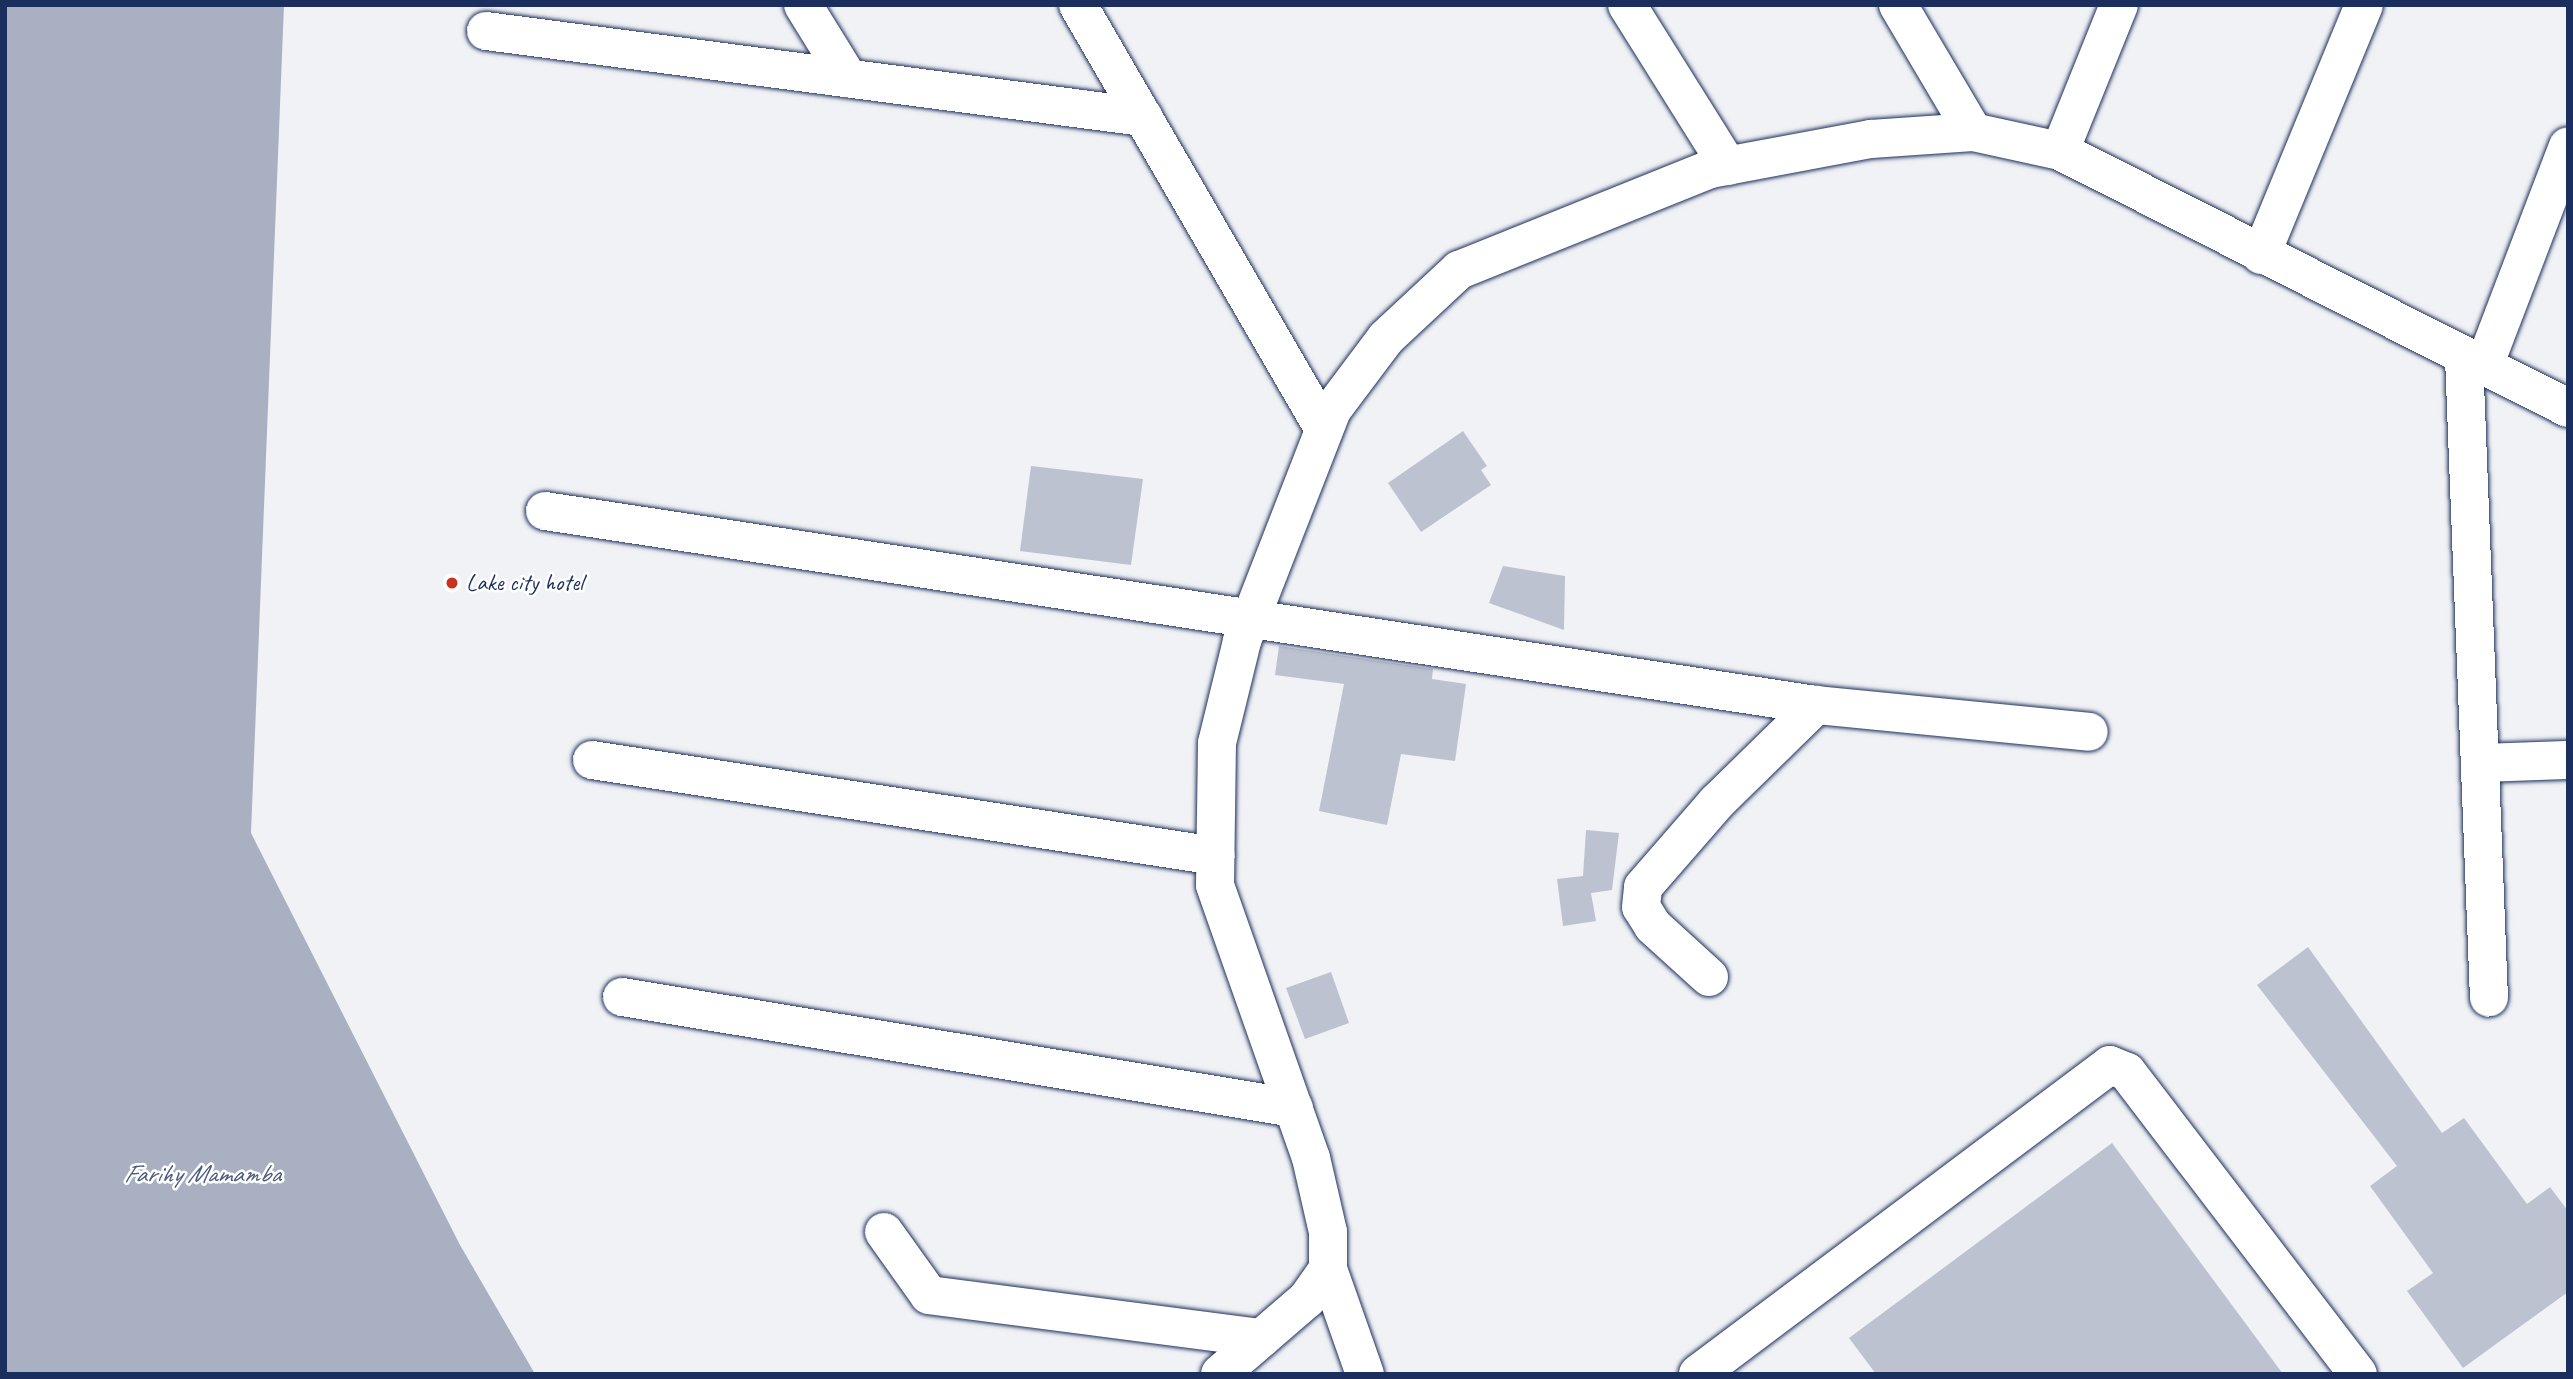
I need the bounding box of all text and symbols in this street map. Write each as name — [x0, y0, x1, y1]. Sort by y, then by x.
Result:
place label: Lake city hotel — [466, 569, 583, 597]
marker: Lake city hotel — [444, 575, 460, 591]
water label: Farihy Mamamba — [124, 1158, 280, 1190]

